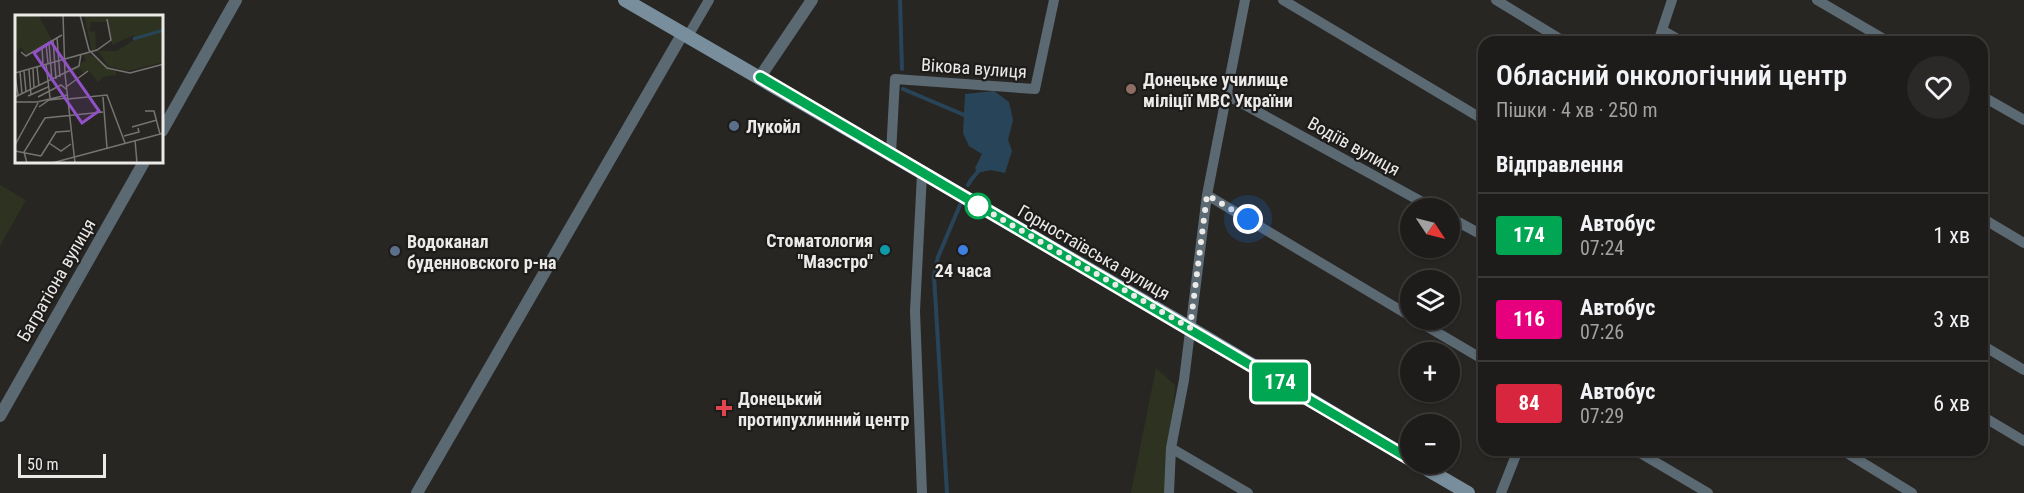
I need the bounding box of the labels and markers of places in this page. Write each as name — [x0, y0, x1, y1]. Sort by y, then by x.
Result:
place label: Донецьке училище міліції МВС України — [1143, 69, 1293, 111]
marker: Донецьке училище міліції МВС України — [1124, 82, 1138, 96]
place label: Лукойл — [746, 116, 801, 137]
marker: Лукойл — [727, 119, 741, 133]
unlabelled marker — [965, 193, 991, 219]
place label: Стоматология "Маэстро" — [766, 230, 873, 272]
place label: Водоканал буденновского р-на — [407, 231, 557, 273]
marker: Стоматология "Маэстро" — [878, 243, 892, 257]
marker: 24 часа — [956, 243, 970, 257]
marker: Водоканал буденновского р-на — [388, 244, 402, 258]
place label: 24 часа — [935, 260, 991, 281]
place label: Донецький протипухлинний центр — [738, 388, 910, 430]
marker: Донецький протипухлинний центр — [715, 399, 733, 417]

